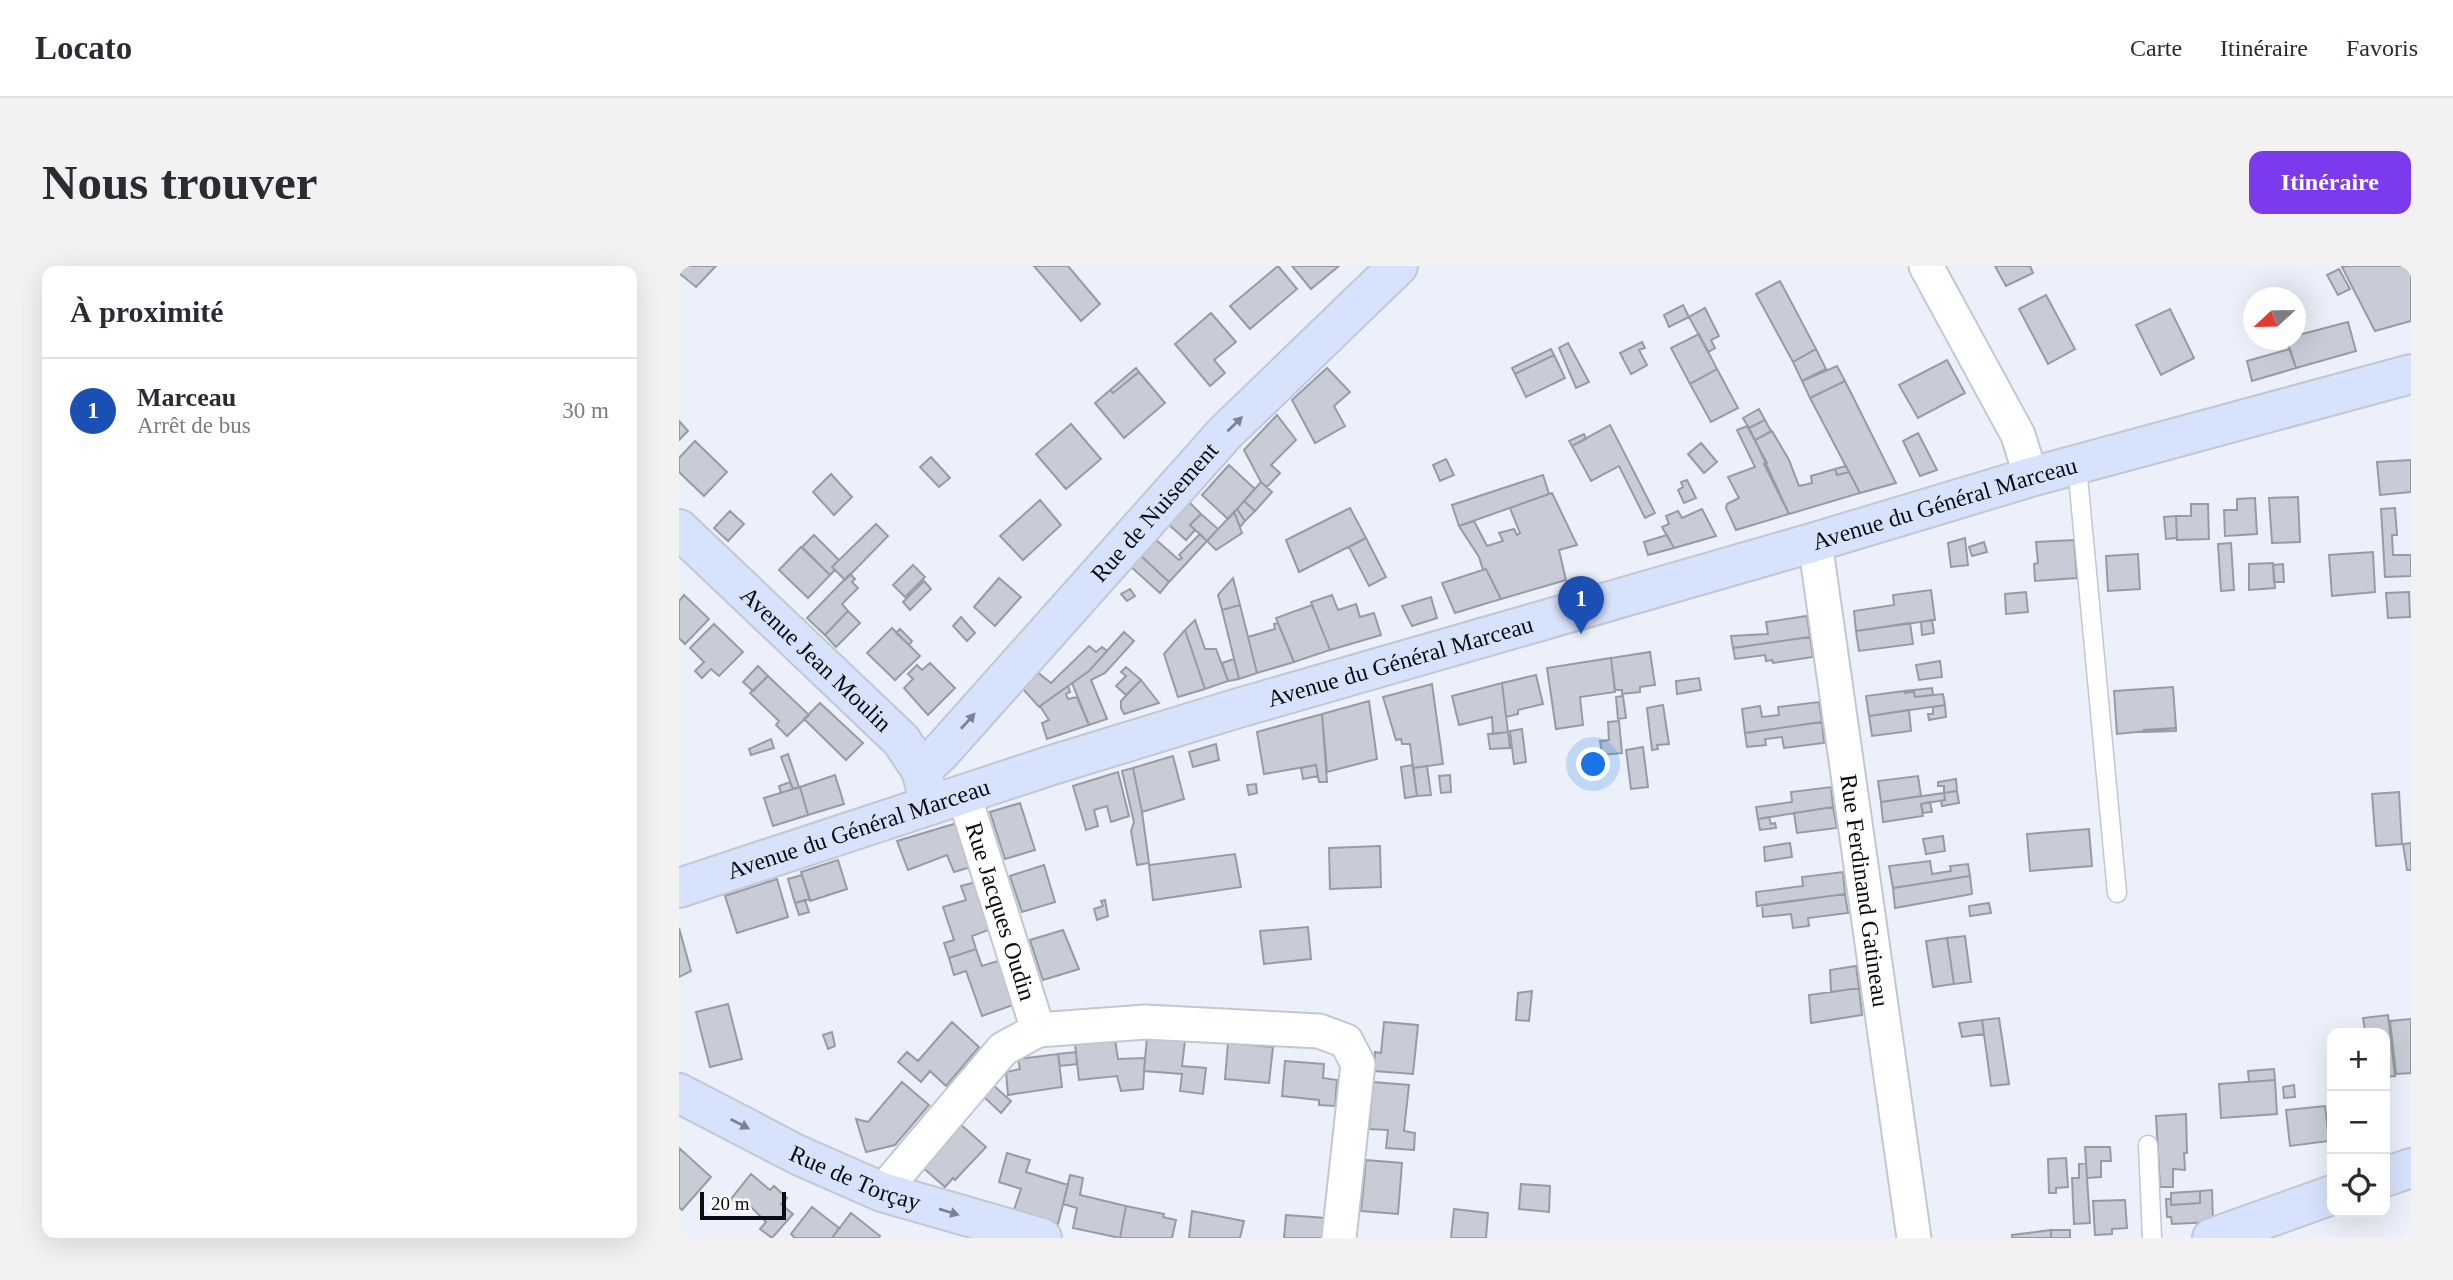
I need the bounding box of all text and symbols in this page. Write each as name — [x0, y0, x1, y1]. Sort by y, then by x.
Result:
text: Locato — [35, 30, 132, 66]
text: Carte — [2130, 35, 2182, 61]
text: Itinéraire — [2220, 35, 2308, 61]
text: Favoris — [2346, 35, 2418, 61]
button: Itinéraire — [2249, 151, 2411, 214]
text: Nous trouver — [42, 155, 317, 210]
north arrow — [2243, 287, 2306, 350]
text: À proximité — [70, 295, 224, 328]
text: Marceau — [137, 383, 236, 412]
text: 1 — [87, 398, 99, 423]
text: 30 m — [562, 398, 609, 423]
text: Arrêt de bus — [137, 413, 251, 438]
one-way arrow — [1226, 416, 1243, 432]
street label: Rue de Nuisement — [1086, 437, 1223, 587]
street label: Avenue du Général Marceau — [1809, 452, 2080, 555]
pin: 1 — [1558, 576, 1604, 634]
street label: Avenue Jean Moulin — [735, 582, 897, 737]
street label: Avenue du Général Marceau — [1265, 611, 1536, 712]
one-way arrow — [960, 713, 976, 730]
your location — [1576, 747, 1610, 781]
street label: Rue Ferdinand Gatineau — [1835, 772, 1894, 1008]
street label: Avenue du Général Marceau — [724, 773, 993, 884]
street label: Rue Jacques Oudin — [960, 819, 1041, 1004]
map controls — [2327, 1028, 2390, 1217]
button: + — [2327, 1028, 2390, 1091]
button: − — [2327, 1091, 2390, 1154]
one-way arrow — [730, 1118, 750, 1130]
street label: Rue de Torçay — [786, 1140, 924, 1215]
button: locate — [2327, 1154, 2390, 1217]
scale bar — [700, 1189, 786, 1221]
text: 20 m — [711, 1193, 750, 1214]
one-way arrow — [939, 1207, 960, 1217]

